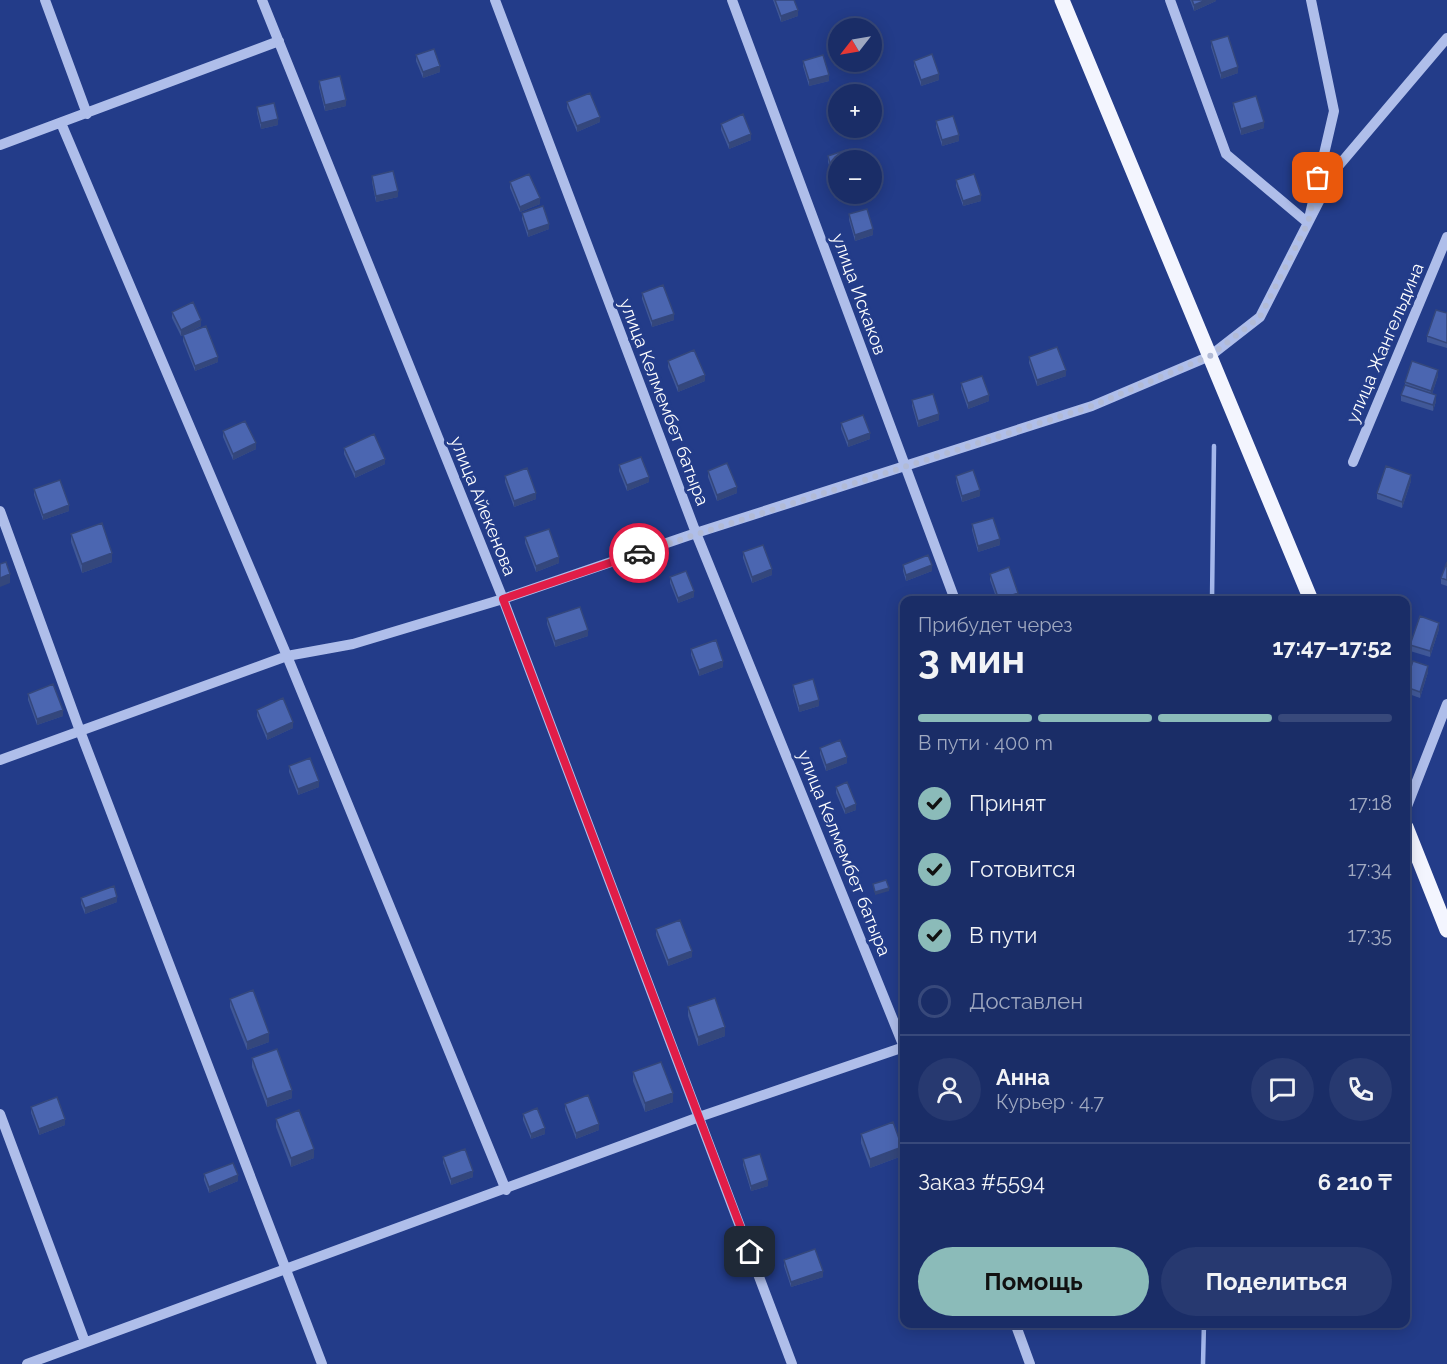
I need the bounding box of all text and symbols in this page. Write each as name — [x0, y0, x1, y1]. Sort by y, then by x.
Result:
north arrow — [828, 18, 882, 72]
map controls — [828, 18, 882, 204]
button: + — [828, 84, 882, 138]
button: − — [828, 150, 882, 204]
pin — [1292, 152, 1343, 203]
icon: bag — [1301, 161, 1334, 194]
street label: улица Искаков — [828, 230, 891, 357]
street label: улица Жангельдина — [1341, 260, 1428, 426]
street label: улица Келмембет батыра — [615, 295, 714, 508]
street label: улица Айекенова — [446, 433, 521, 579]
courier — [609, 523, 669, 583]
icon: car — [623, 537, 656, 570]
text: Прибудет через — [918, 613, 1072, 637]
text: 17:47–17:52 — [1272, 634, 1392, 660]
text: 3 мин — [918, 636, 1025, 682]
text: В пути · 400 m — [918, 731, 1053, 755]
street label: улица Келмембет батыра — [794, 747, 895, 959]
icon: check — [918, 787, 951, 820]
text: Принят — [969, 790, 1046, 816]
text: 17:18 — [1349, 791, 1392, 815]
icon: check — [918, 853, 951, 886]
text: Готовится — [969, 856, 1076, 882]
text: 17:34 — [1347, 857, 1392, 881]
icon: check — [918, 919, 951, 952]
text: В пути — [969, 922, 1037, 948]
text: 17:35 — [1348, 923, 1392, 947]
text: Доставлен — [969, 988, 1083, 1014]
button: person — [918, 1058, 981, 1121]
button: chat — [1251, 1058, 1314, 1121]
button: phone — [1329, 1058, 1392, 1121]
text: Анна — [996, 1064, 1050, 1090]
text: Курьер · 4.7 — [996, 1090, 1104, 1114]
text: Заказ #5594 — [918, 1169, 1045, 1195]
text: 6 210 ₸ — [1318, 1169, 1392, 1195]
pin — [724, 1226, 775, 1277]
icon: home — [733, 1235, 766, 1268]
button: Помощь — [918, 1247, 1149, 1316]
button: Поделиться — [1161, 1247, 1392, 1316]

